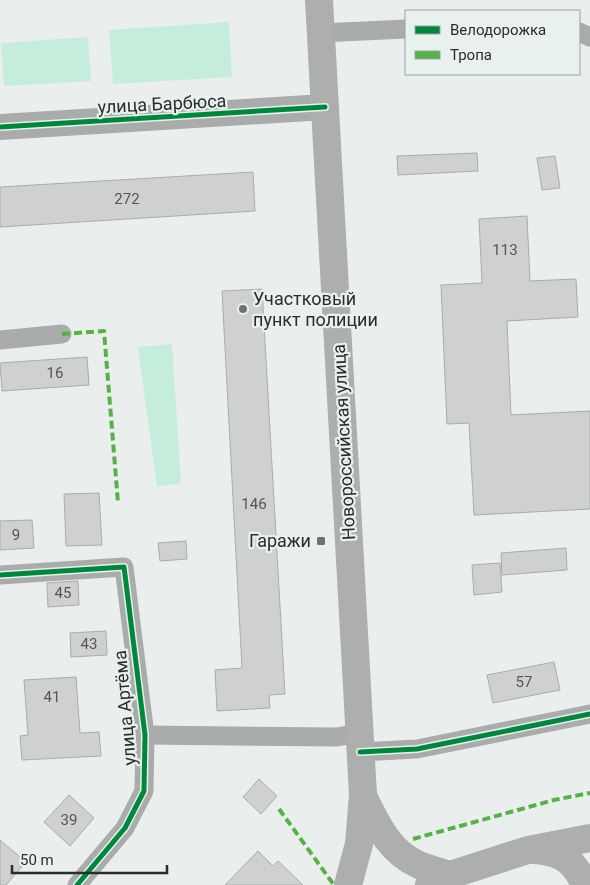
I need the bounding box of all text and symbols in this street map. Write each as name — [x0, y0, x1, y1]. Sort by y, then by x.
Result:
legend — [405, 10, 580, 75]
text: Велодорожка — [450, 21, 546, 39]
text: Тропа — [450, 46, 492, 64]
street label: улица Барбюса — [97, 90, 227, 117]
house number: 272 — [114, 190, 140, 208]
house number: 113 — [492, 241, 518, 259]
place label: Участковый пункт полиции — [253, 288, 378, 330]
marker: Участковый пункт полиции — [237, 303, 249, 315]
street label: Новороссийская улица — [328, 343, 359, 541]
house number: 16 — [47, 364, 63, 382]
house number: 146 — [241, 495, 267, 513]
house number: 9 — [12, 526, 20, 544]
place label: Гаражи — [249, 530, 311, 551]
marker: Гаражи — [315, 535, 327, 547]
house number: 45 — [55, 584, 71, 602]
house number: 43 — [81, 635, 97, 653]
street label: улица Артёма — [109, 650, 140, 767]
house number: 57 — [516, 673, 532, 691]
house number: 41 — [44, 688, 60, 706]
house number: 39 — [61, 811, 77, 829]
scale bar — [12, 842, 168, 874]
text: 50 m — [20, 851, 54, 869]

